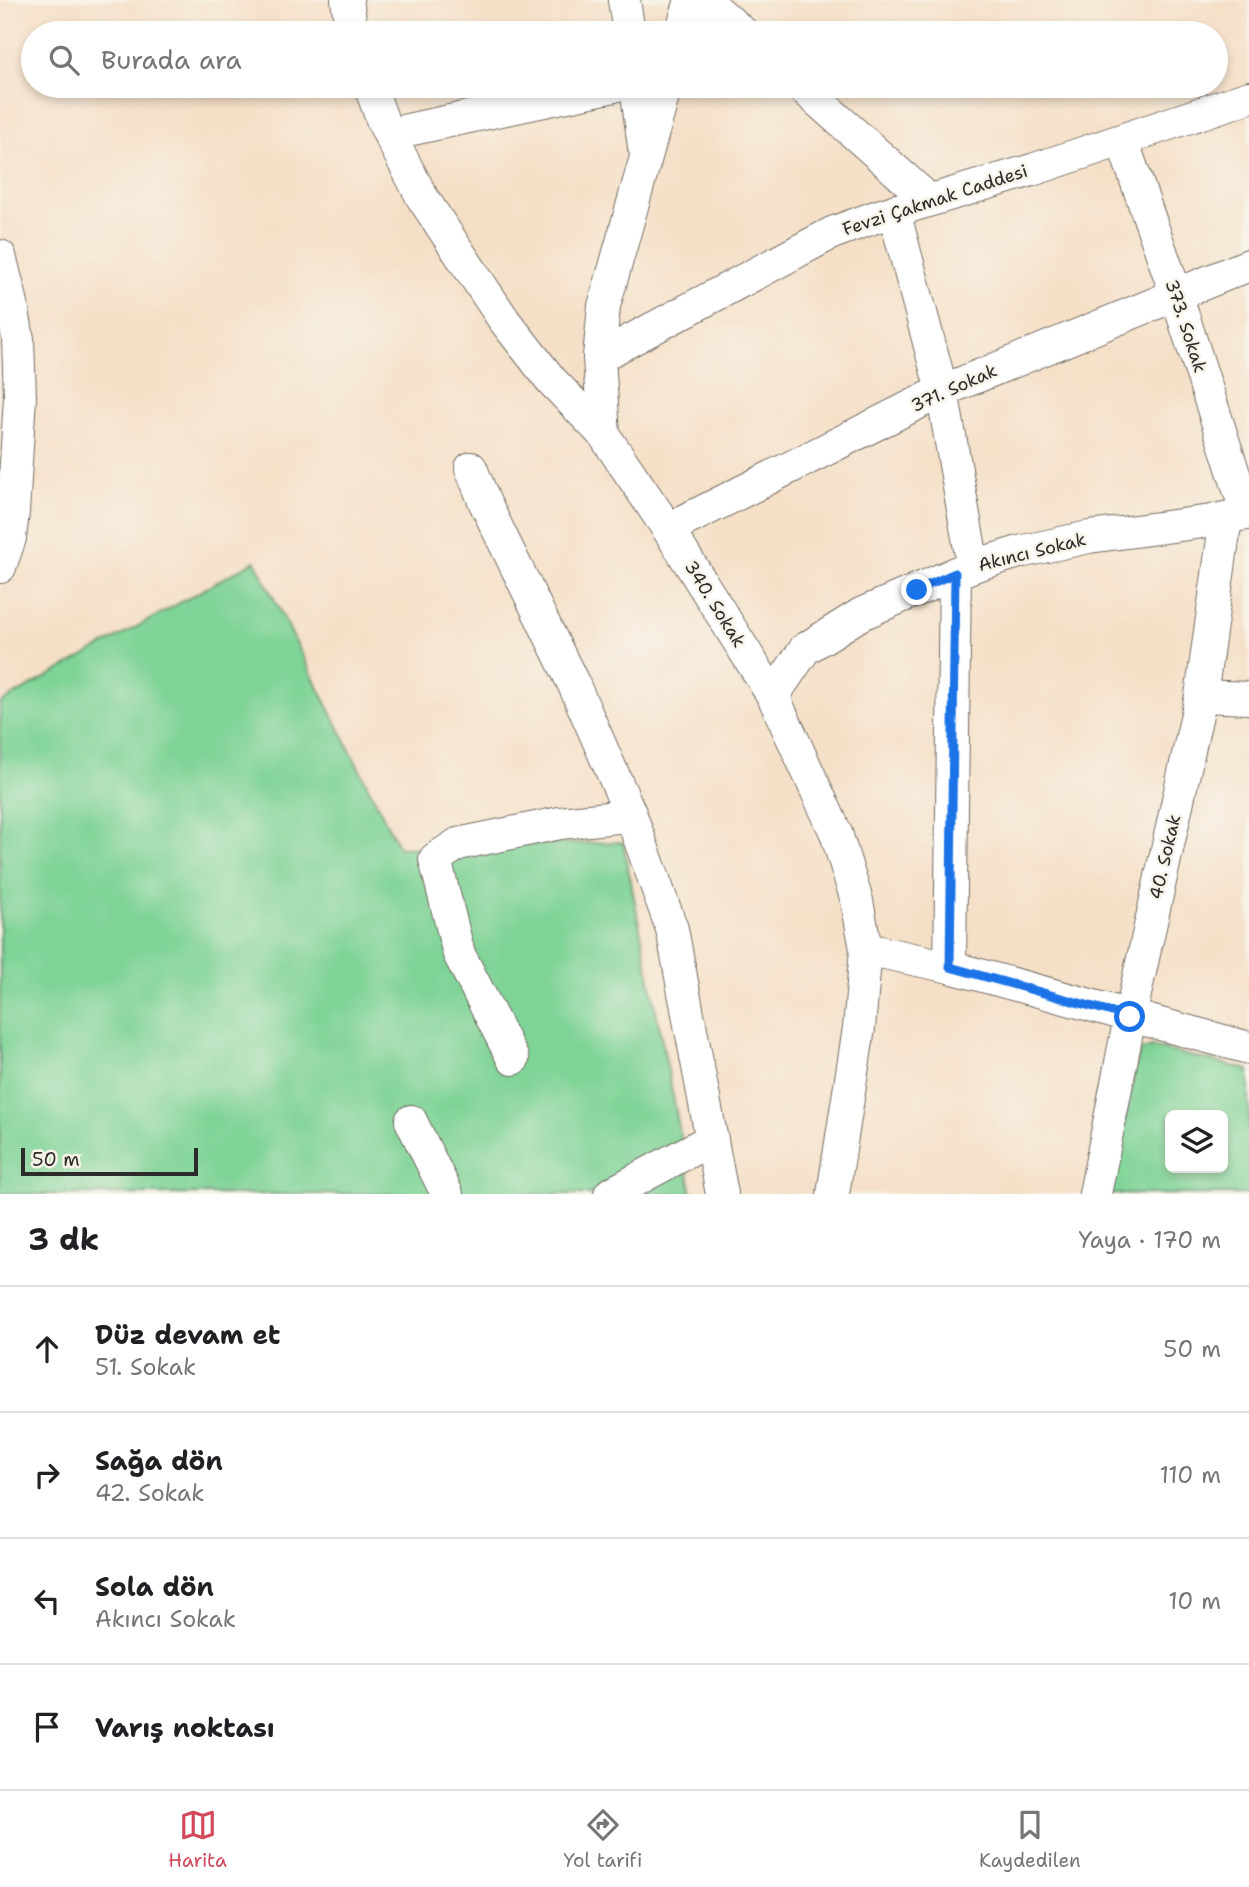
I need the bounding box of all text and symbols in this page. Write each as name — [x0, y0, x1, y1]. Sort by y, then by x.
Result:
search box — [21, 21, 1228, 98]
icon: search — [45, 41, 83, 79]
text: Burada ara — [101, 42, 242, 77]
street label: Fevzi Çakmak Caddesi — [839, 159, 1031, 241]
street label: 373. Sokak — [1160, 276, 1212, 376]
street label: 371. Sokak — [907, 358, 1001, 418]
street label: Akıncı Sokak — [976, 527, 1088, 577]
street label: 340. Sokak — [679, 556, 751, 652]
route end — [901, 574, 932, 605]
street label: 40. Sokak — [1144, 812, 1186, 902]
route start — [1114, 1001, 1145, 1032]
map controls — [1165, 1110, 1228, 1173]
button: layers — [1165, 1110, 1228, 1173]
scale bar — [21, 1145, 198, 1177]
text: 50 m — [32, 1147, 80, 1172]
text: 3 dk — [28, 1219, 99, 1260]
text: Yaya · 170 m — [1079, 1225, 1221, 1255]
text: Düz devam et — [95, 1317, 280, 1352]
icon: ahead — [28, 1330, 66, 1368]
text: 50 m — [1163, 1334, 1221, 1364]
text: 51. Sokak — [95, 1352, 196, 1382]
text: Sağa dön — [95, 1443, 223, 1478]
icon: right — [28, 1456, 66, 1494]
text: 110 m — [1159, 1460, 1221, 1490]
text: 42. Sokak — [95, 1478, 205, 1508]
text: Sola dön — [95, 1569, 214, 1604]
icon: left — [28, 1582, 66, 1620]
text: 10 m — [1168, 1586, 1221, 1616]
text: Akıncı Sokak — [95, 1604, 236, 1634]
icon: arrive — [28, 1708, 66, 1746]
text: Varış noktası — [95, 1710, 275, 1745]
tab: Harita — [168, 1806, 227, 1873]
tab: Yol tarifi — [563, 1806, 642, 1873]
tab: Kaydedilen — [979, 1806, 1081, 1873]

